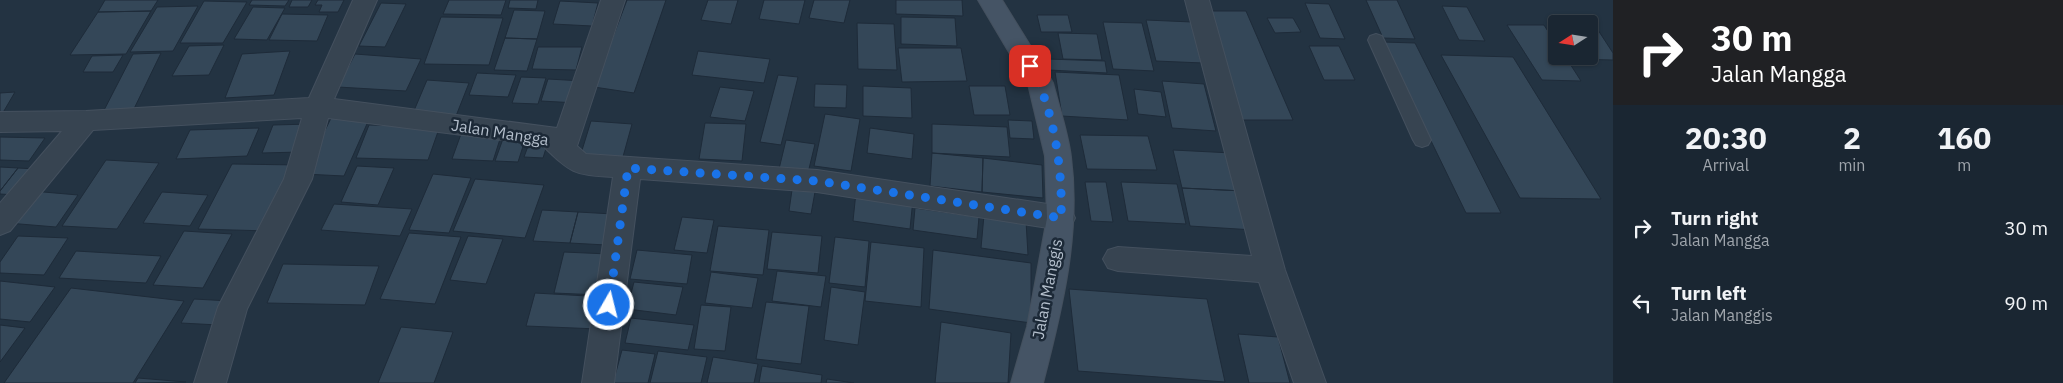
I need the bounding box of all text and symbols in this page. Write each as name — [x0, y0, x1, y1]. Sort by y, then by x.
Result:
north arrow — [1548, 15, 1598, 65]
map controls — [1548, 15, 1598, 65]
text: 30 m — [1711, 15, 1793, 61]
icon: right — [1628, 20, 1693, 85]
pin — [1009, 45, 1051, 87]
icon: arrive — [1016, 52, 1044, 80]
text: Jalan Mangga — [1711, 59, 1846, 88]
street label: Jalan Mangga — [450, 114, 551, 150]
text: 20:30 — [1685, 118, 1767, 157]
text: 2 — [1843, 118, 1861, 157]
text: 160 — [1937, 118, 1991, 157]
text: Arrival — [1702, 155, 1749, 175]
text: min — [1838, 155, 1865, 175]
text: m — [1957, 155, 1971, 175]
text: Turn right — [1671, 206, 1758, 230]
icon: right — [1628, 214, 1656, 242]
text: 30 m — [2004, 216, 2048, 240]
text: Jalan Mangga — [1671, 230, 1770, 250]
street label: Jalan Manggis — [1027, 237, 1067, 341]
position arrow — [582, 278, 634, 330]
text: Turn left — [1671, 281, 1747, 305]
icon: left — [1628, 289, 1656, 317]
text: 90 m — [2004, 291, 2048, 315]
text: Jalan Manggis — [1671, 305, 1773, 325]

